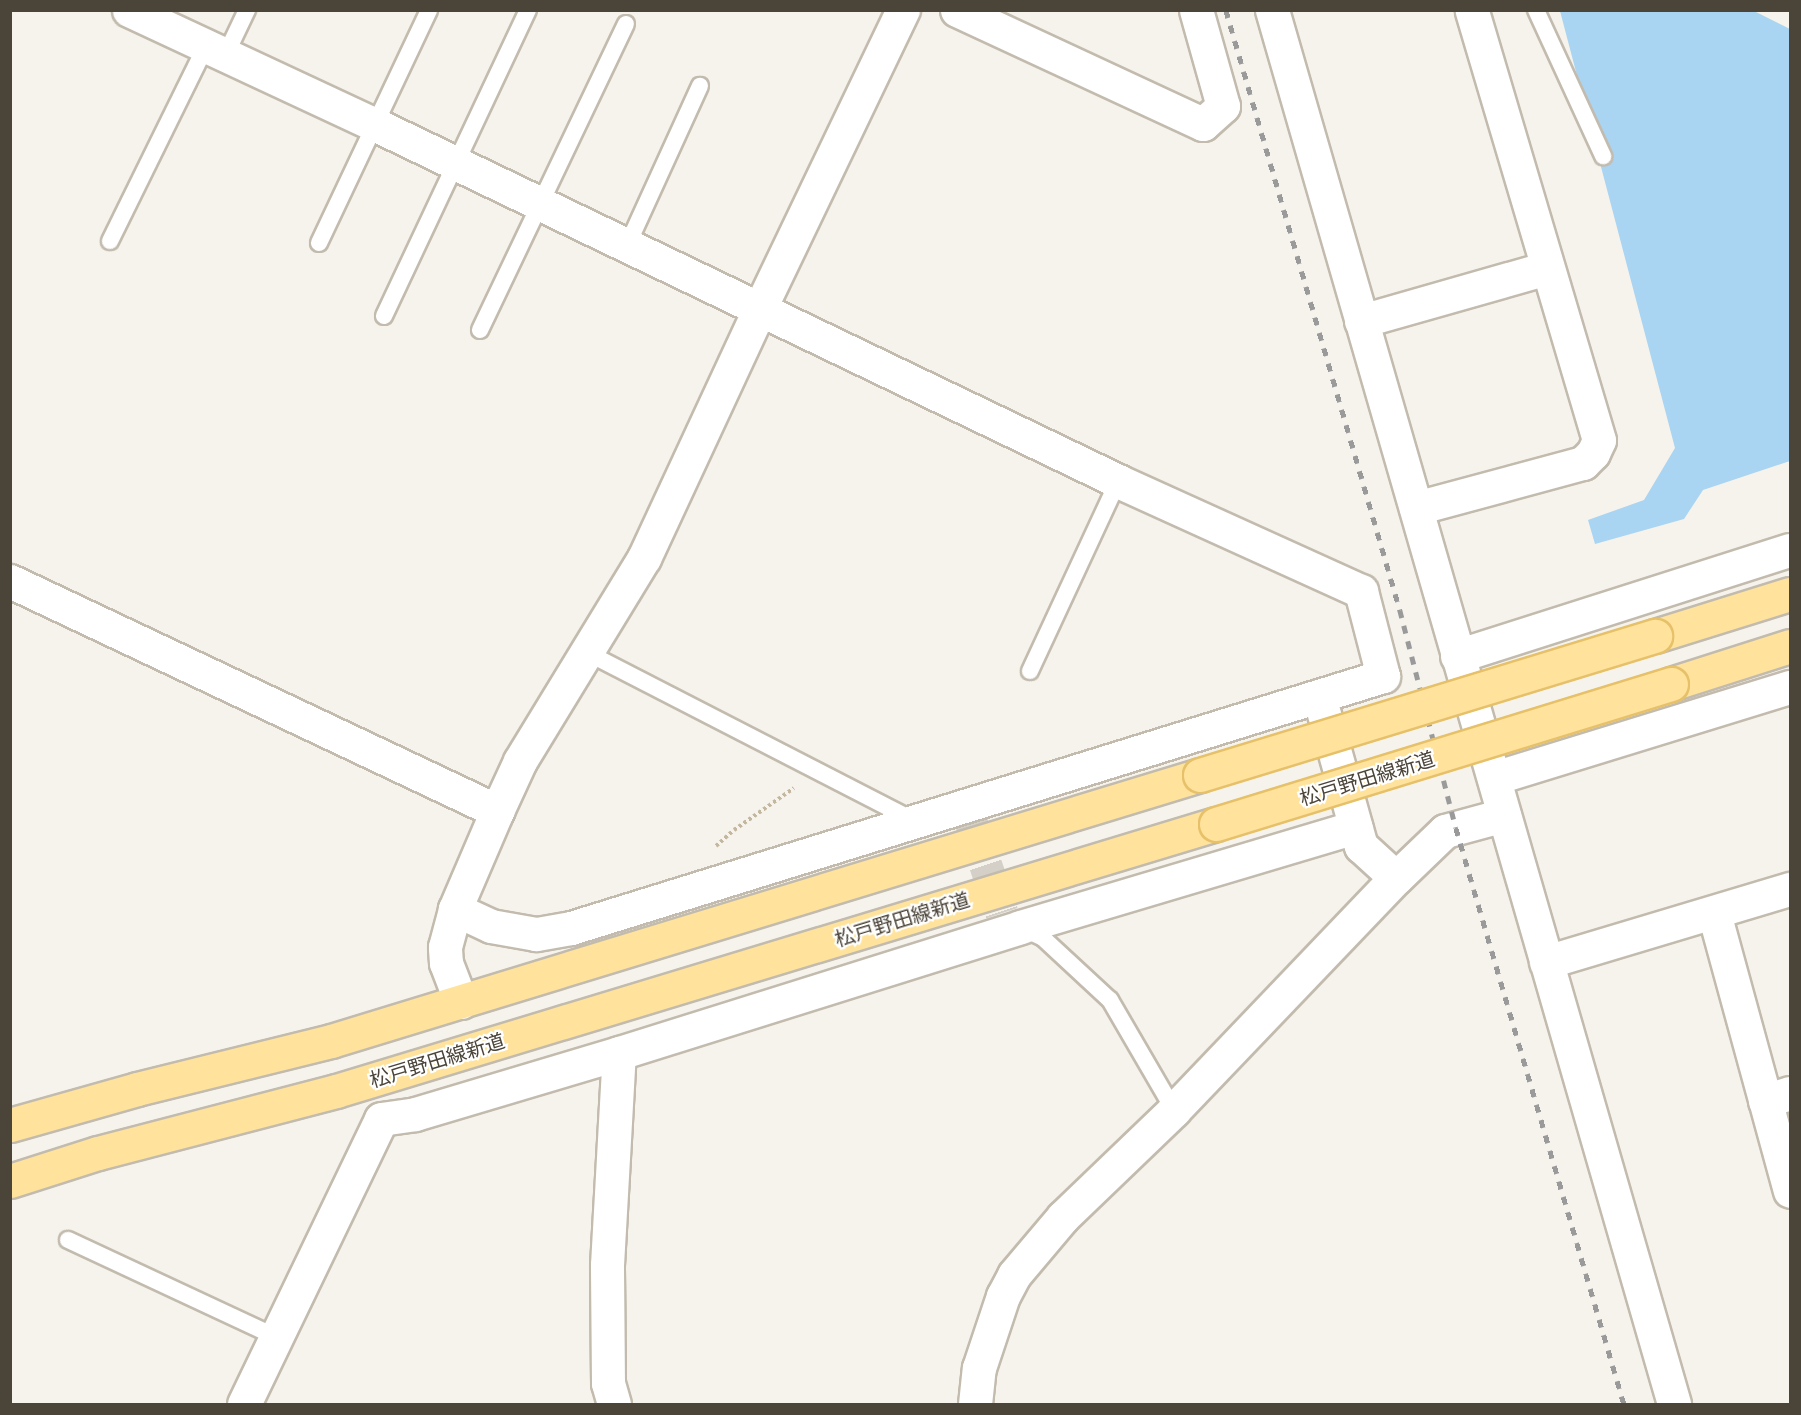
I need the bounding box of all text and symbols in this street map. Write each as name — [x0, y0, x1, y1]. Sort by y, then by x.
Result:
street label: 松戸野田線新道 — [1297, 746, 1437, 810]
street label: 松戸野田線新道 — [832, 887, 972, 951]
street label: 松戸野田線新道 — [367, 1028, 507, 1092]

